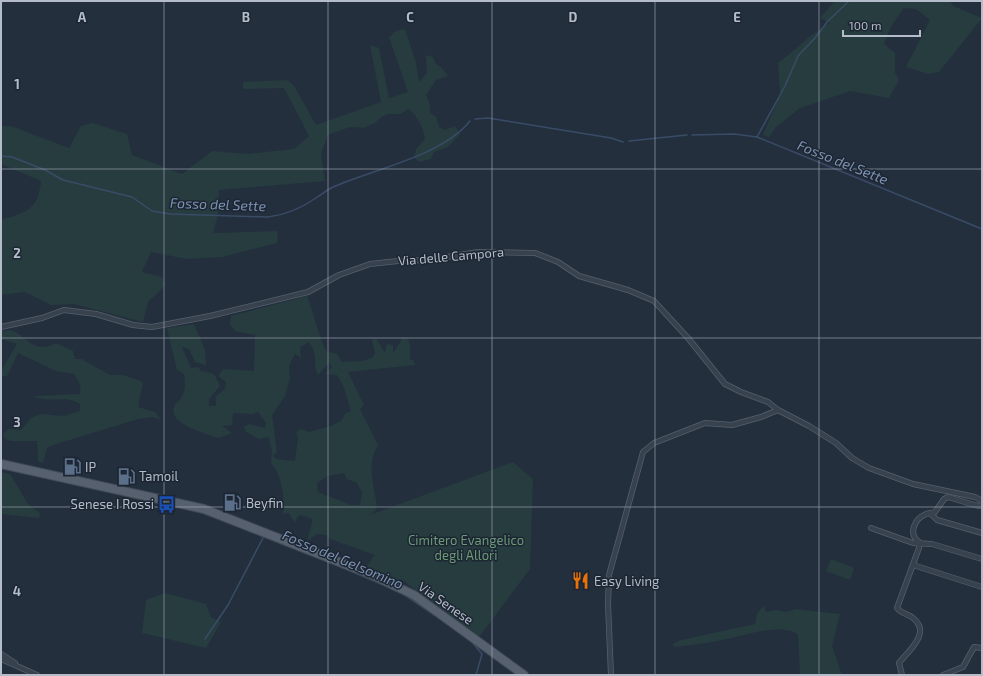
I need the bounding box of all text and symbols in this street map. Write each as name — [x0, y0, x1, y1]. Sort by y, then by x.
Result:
text: A — [78, 9, 87, 25]
text: B — [242, 9, 250, 25]
text: C — [406, 9, 414, 25]
text: D — [569, 9, 578, 25]
text: E — [733, 9, 741, 25]
scale bar — [843, 12, 920, 38]
text: 100 m — [849, 18, 881, 32]
text: 1 — [14, 76, 20, 92]
water label: Fosso del Sette — [795, 136, 891, 188]
water label: Fosso del Sette — [170, 194, 267, 214]
street label: Via delle Campora — [397, 243, 505, 269]
text: 2 — [13, 245, 21, 261]
text: 3 — [13, 414, 21, 430]
fuel station icon: IP — [62, 457, 82, 477]
place label: IP — [85, 459, 96, 475]
fuel station icon: Tamoil — [116, 466, 136, 486]
place label: Tamoil — [139, 468, 178, 484]
fuel station icon: Beyfin — [223, 493, 243, 513]
bus stop icon: Senese I Rossi — [157, 494, 177, 514]
place label: Beyfin — [246, 495, 283, 511]
place label: Senese I Rossi — [71, 496, 154, 512]
water label: Fosso del Gelsomino — [280, 526, 406, 592]
park label: Cimitero Evangelico degli Allori — [408, 532, 524, 563]
restaurant icon: Easy Living — [571, 571, 591, 591]
place label: Easy Living — [594, 573, 659, 589]
street label: Via Senese — [415, 578, 477, 628]
text: 4 — [13, 583, 21, 599]

